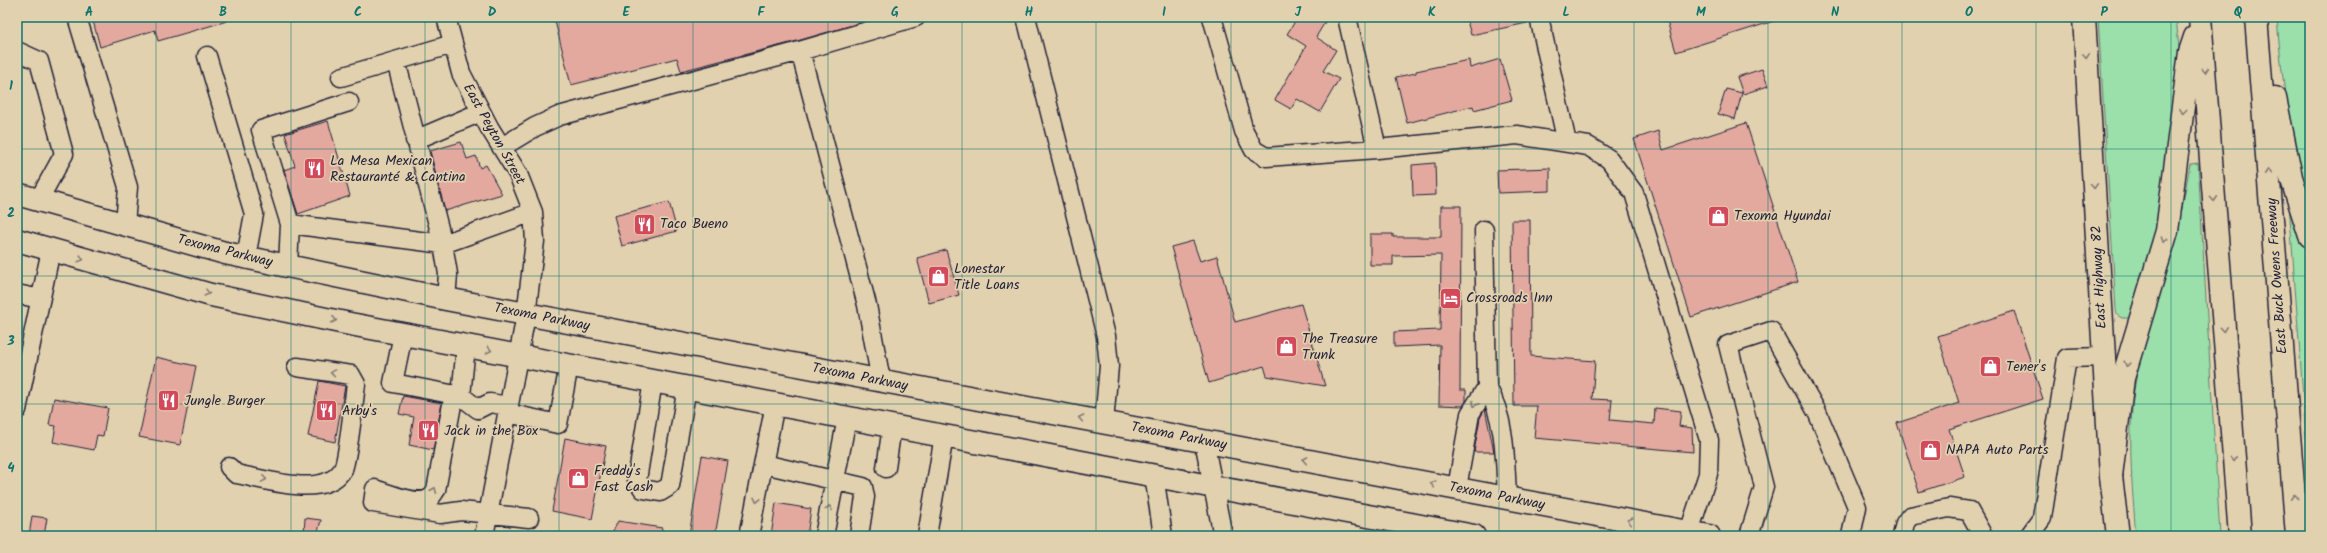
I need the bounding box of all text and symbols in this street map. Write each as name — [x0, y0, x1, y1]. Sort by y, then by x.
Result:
text: A — [85, 2, 93, 23]
text: B — [219, 2, 227, 23]
text: C — [354, 2, 362, 23]
text: D — [488, 2, 497, 23]
text: E — [622, 2, 630, 23]
text: F — [757, 2, 765, 23]
text: G — [891, 2, 899, 23]
text: H — [1025, 2, 1034, 23]
text: I — [1162, 2, 1166, 23]
text: J — [1295, 2, 1302, 23]
text: K — [1428, 2, 1436, 23]
text: L — [1562, 2, 1570, 23]
text: M — [1696, 2, 1706, 23]
text: N — [1831, 2, 1840, 23]
text: O — [1965, 2, 1973, 23]
text: P — [2100, 2, 2108, 23]
text: Q — [2234, 2, 2243, 23]
one-way arrow — [2082, 53, 2091, 59]
one-way arrow — [2200, 67, 2209, 73]
text: 1 — [9, 76, 13, 97]
street label: East Peyton Street — [457, 79, 531, 189]
one-way arrow — [2179, 108, 2188, 114]
place label: La Mesa Mexican Restauranté & Cantina — [330, 150, 466, 188]
restaurant icon: La Mesa Mexican Restauranté & Cantina — [302, 156, 328, 182]
one-way arrow — [2265, 169, 2274, 175]
one-way arrow — [2089, 183, 2098, 189]
one-way arrow — [2210, 196, 2219, 202]
street label: East Buck Owens Freeway — [2261, 197, 2293, 355]
text: 2 — [7, 203, 15, 224]
shop icon: Texoma Hyundai — [1705, 203, 1731, 229]
place label: Texoma Hyundai — [1734, 205, 1831, 227]
restaurant icon: Taco Bueno — [632, 211, 658, 237]
place label: Taco Bueno — [660, 213, 728, 235]
street label: East Highway 82 — [2085, 225, 2113, 329]
street label: Texoma Parkway — [175, 229, 275, 274]
one-way arrow — [2160, 236, 2169, 243]
one-way arrow — [78, 254, 85, 263]
place label: Lonestar Title Loans — [954, 258, 1020, 296]
shop icon: Lonestar Title Loans — [925, 264, 951, 290]
hotel icon: Crossroads Inn — [1437, 285, 1463, 311]
place label: Crossroads Inn — [1466, 287, 1553, 309]
one-way arrow — [203, 289, 210, 297]
street label: Texoma Parkway — [492, 297, 592, 337]
one-way arrow — [331, 316, 337, 324]
one-way arrow — [2220, 326, 2229, 332]
place label: The Treasure Trunk — [1302, 328, 1378, 366]
text: 3 — [6, 331, 15, 352]
shop icon: The Treasure Trunk — [1273, 334, 1299, 360]
one-way arrow — [486, 345, 492, 354]
shop icon: Tener's — [1977, 354, 2003, 380]
place label: Tener's — [2006, 356, 2046, 378]
street label: Texoma Parkway — [810, 357, 910, 397]
one-way arrow — [2123, 361, 2132, 368]
one-way arrow — [330, 369, 336, 377]
restaurant icon: Jungle Burger — [155, 388, 181, 414]
place label: Jungle Burger — [184, 390, 266, 412]
restaurant icon: Arby's — [314, 398, 340, 424]
place label: Arby's — [342, 400, 377, 422]
one-way arrow — [1472, 400, 1480, 407]
one-way arrow — [1078, 414, 1084, 423]
street label: Texoma Parkway — [1129, 416, 1229, 456]
restaurant icon: Jack in the Box — [416, 418, 442, 444]
place label: Jack in the Box — [444, 420, 539, 442]
shop icon: NAPA Auto Parts — [1918, 437, 1944, 463]
place label: NAPA Auto Parts — [1946, 439, 2049, 461]
one-way arrow — [1302, 456, 1308, 464]
one-way arrow — [2230, 456, 2239, 462]
text: 4 — [7, 458, 15, 479]
place label: Freddy's Fast Cash — [594, 460, 653, 498]
shop icon: Freddy's Fast Cash — [566, 466, 592, 492]
one-way arrow — [261, 474, 267, 483]
street label: Texoma Parkway — [1447, 476, 1547, 516]
one-way arrow — [1430, 480, 1436, 489]
one-way arrow — [430, 486, 438, 493]
one-way arrow — [2290, 494, 2299, 500]
one-way arrow — [753, 497, 761, 503]
one-way arrow — [824, 505, 832, 511]
one-way arrow — [1626, 517, 1633, 526]

